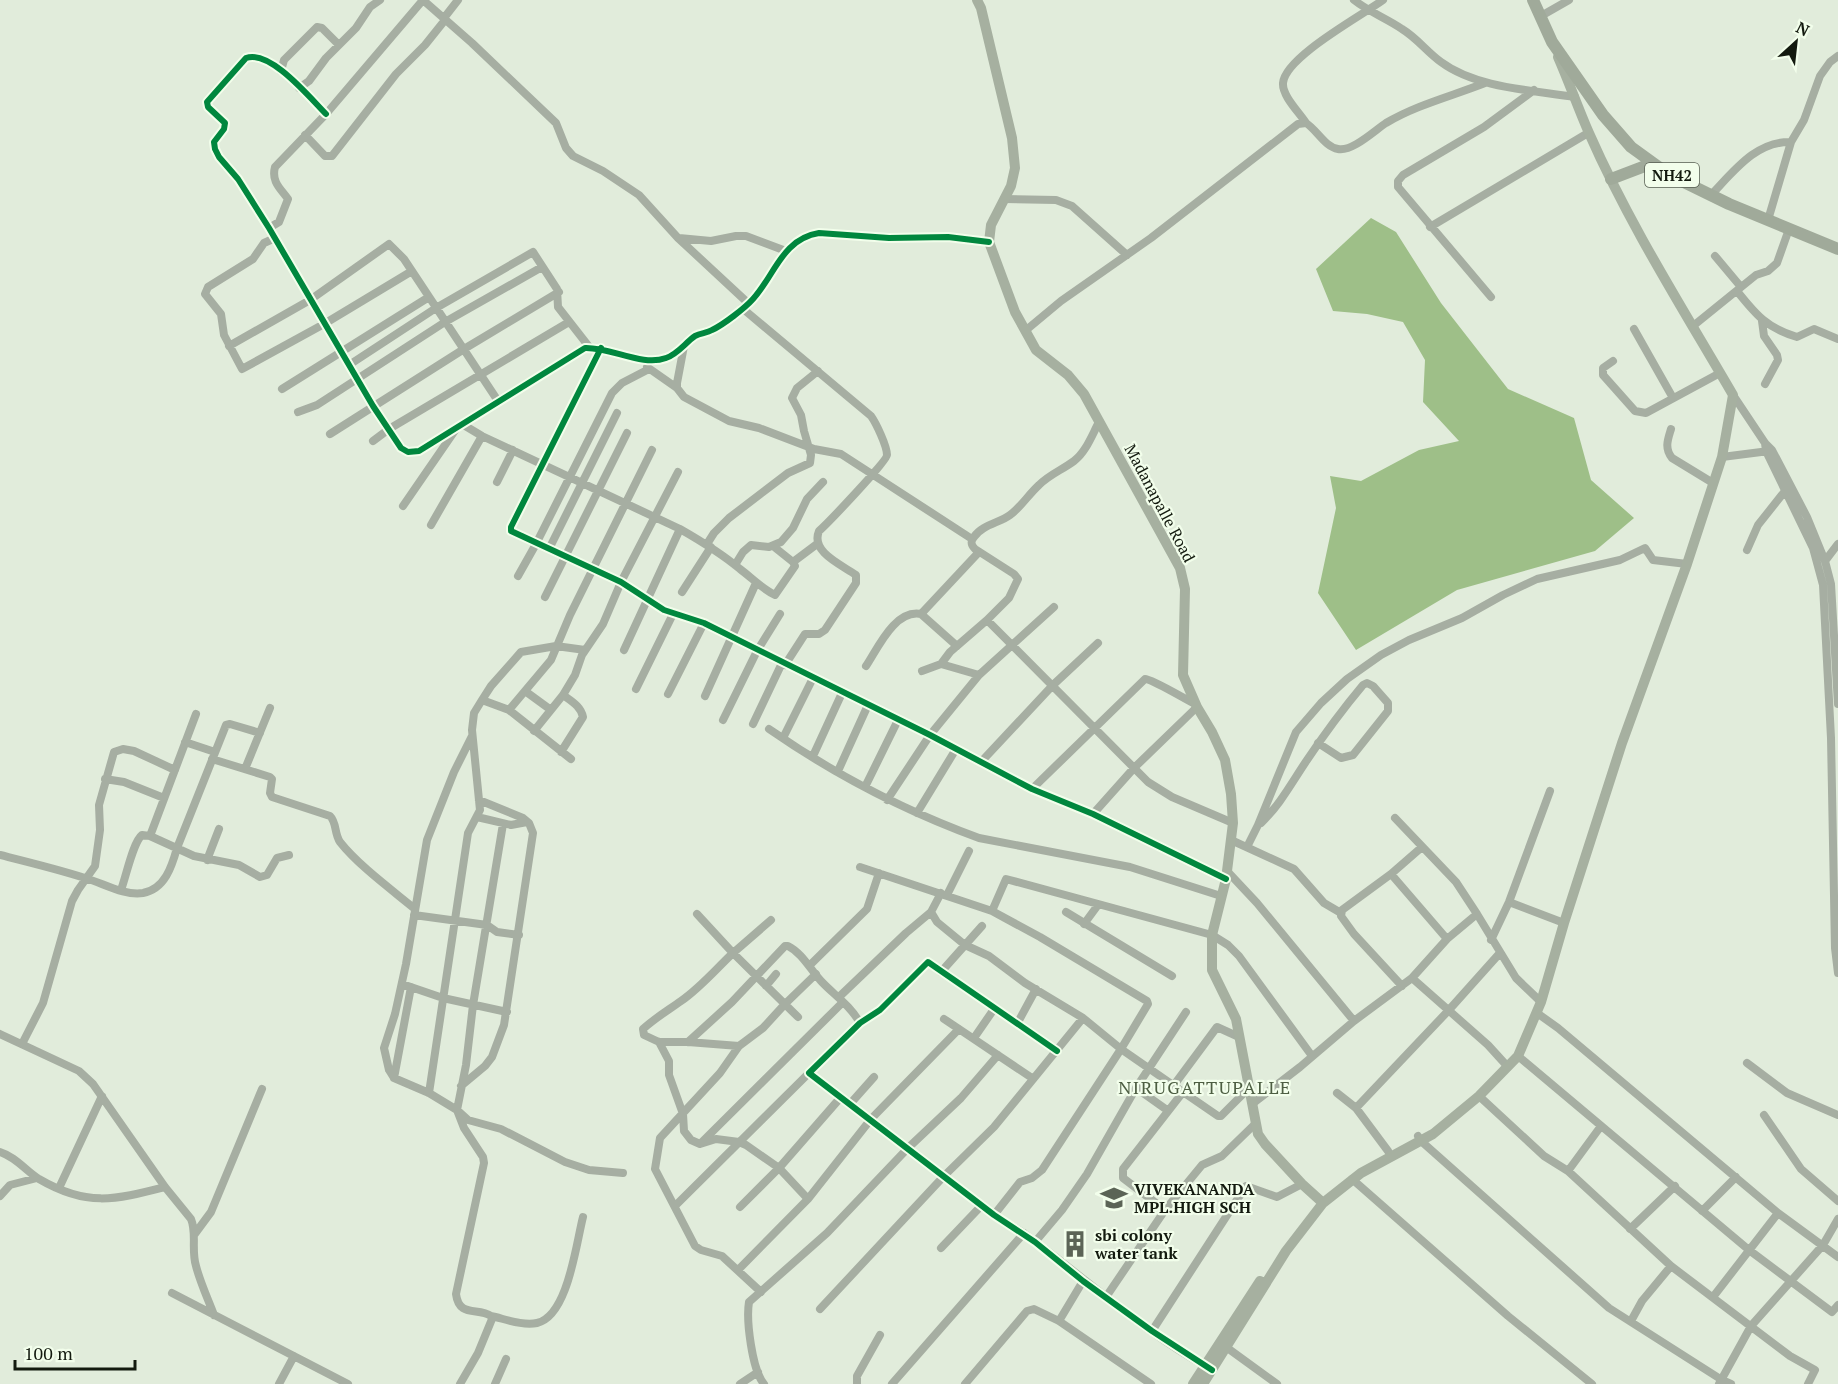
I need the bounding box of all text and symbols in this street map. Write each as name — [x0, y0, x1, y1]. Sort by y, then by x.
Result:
north arrow — [1766, 12, 1826, 72]
text: N — [1792, 16, 1813, 41]
road number: NH42 — [1645, 163, 1699, 187]
street label: Madanapalle Road — [1120, 440, 1200, 566]
district label: NIRUGATTUPALLE — [1118, 1075, 1292, 1099]
place label: VIVEKANANDA MPL.HIGH SCH — [1134, 1178, 1255, 1218]
school or university icon: VIVEKANANDA MPL.HIGH SCH — [1099, 1183, 1129, 1213]
place label: sbi colony water tank — [1094, 1224, 1178, 1264]
building icon: sbi colony water tank — [1060, 1229, 1090, 1259]
scale bar — [15, 1333, 135, 1371]
text: 100 m — [24, 1341, 73, 1365]

